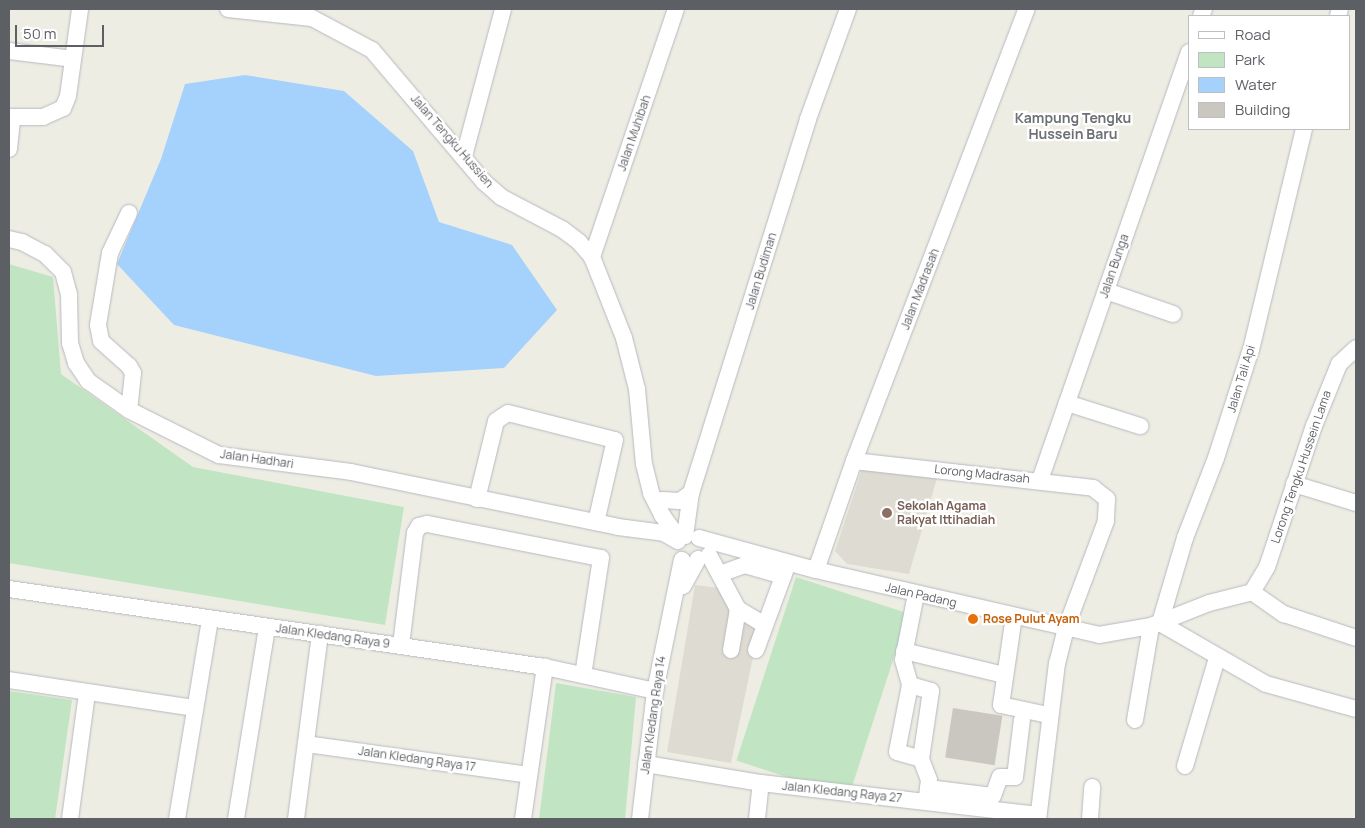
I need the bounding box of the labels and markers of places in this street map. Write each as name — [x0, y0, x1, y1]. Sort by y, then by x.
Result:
place label: Sekolah Agama Rakyat Ittihadiah — [897, 499, 995, 527]
marker: Sekolah Agama Rakyat Ittihadiah — [881, 507, 893, 519]
place label: Rose Pulut Ayam — [983, 612, 1080, 626]
marker: Rose Pulut Ayam — [967, 613, 979, 625]

